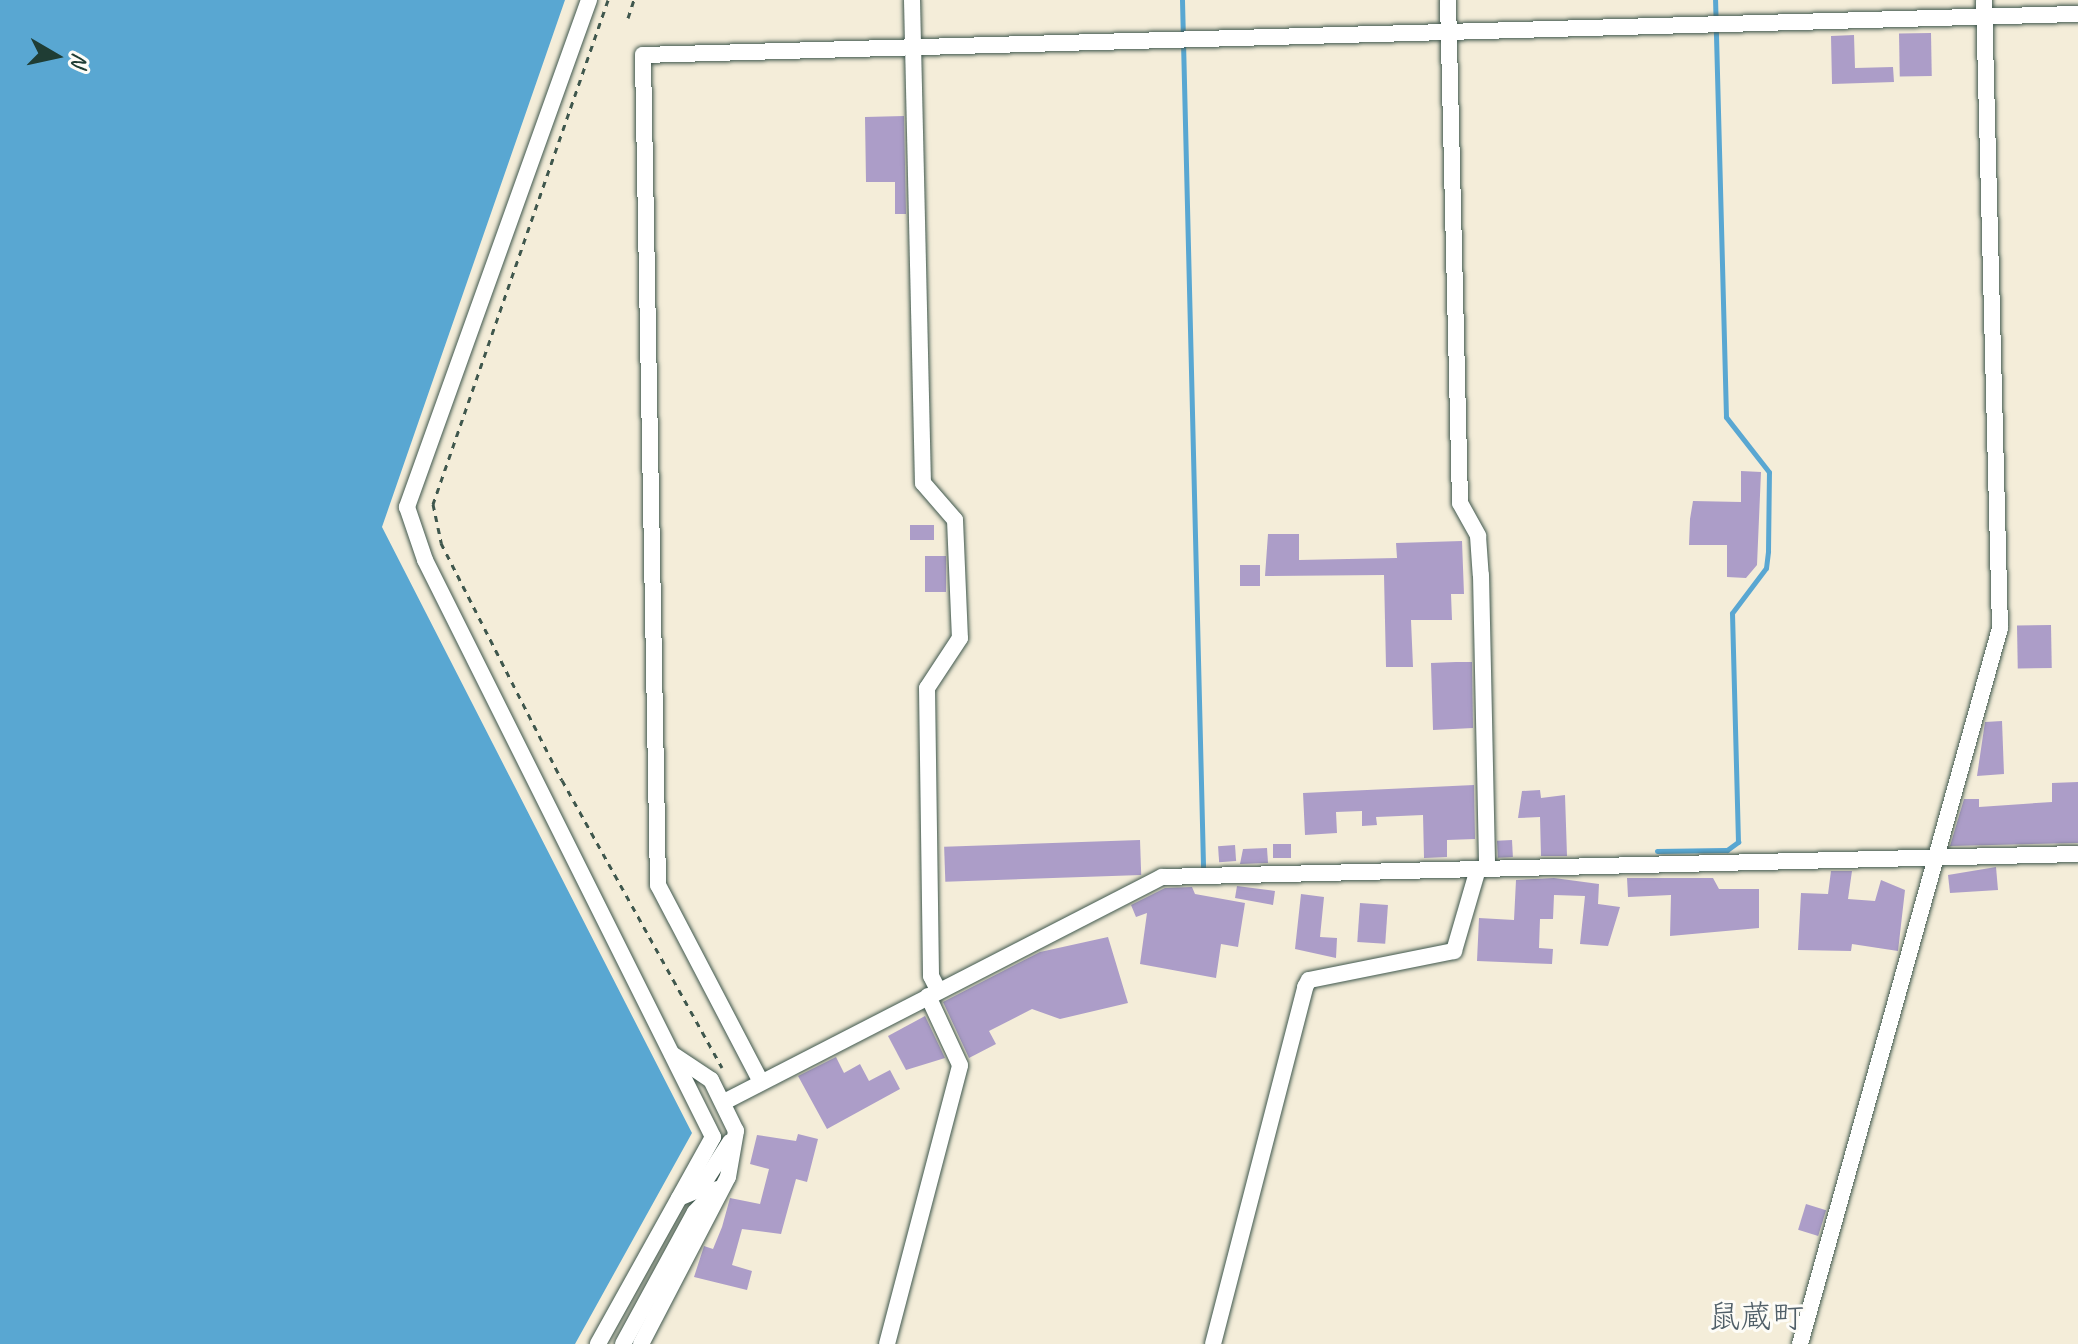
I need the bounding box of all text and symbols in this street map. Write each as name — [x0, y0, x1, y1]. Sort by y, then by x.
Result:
north arrow — [16, 16, 96, 96]
text: N — [65, 51, 95, 69]
district label: 鼠蔵町 — [1708, 1298, 1804, 1336]

